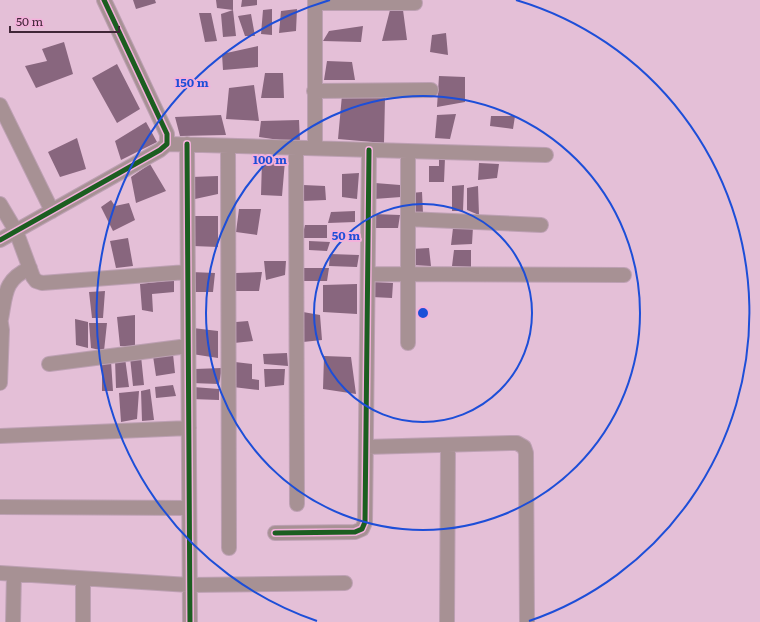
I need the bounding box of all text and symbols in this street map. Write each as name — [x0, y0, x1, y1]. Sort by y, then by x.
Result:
scale bar — [10, 8, 119, 34]
text: 50 m — [16, 12, 43, 30]
text: 150 m — [175, 73, 209, 91]
text: 100 m — [253, 150, 287, 168]
text: 50 m — [332, 226, 360, 244]
centre of rings — [416, 306, 430, 320]

